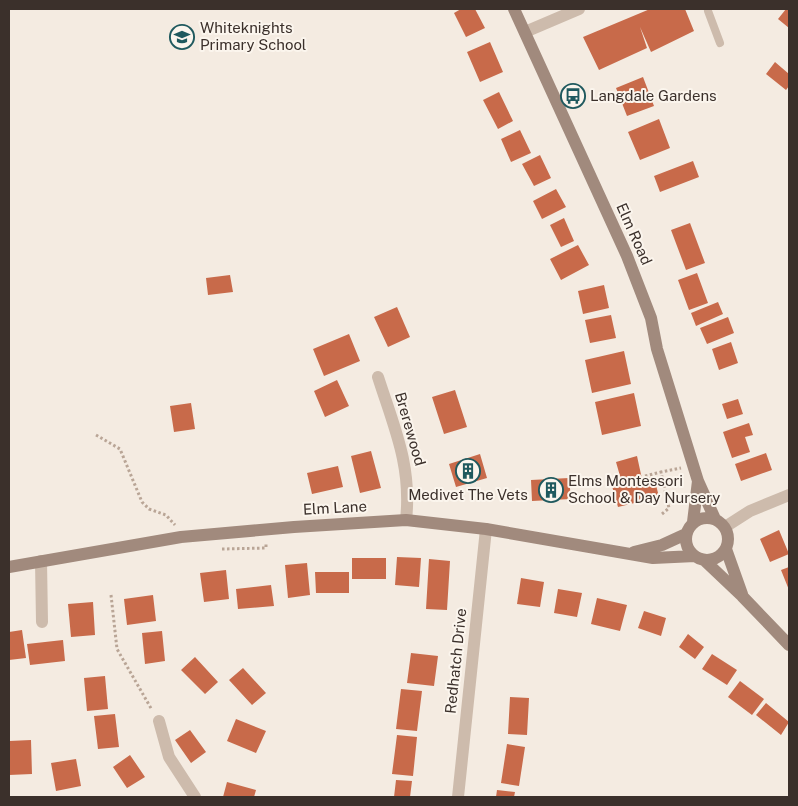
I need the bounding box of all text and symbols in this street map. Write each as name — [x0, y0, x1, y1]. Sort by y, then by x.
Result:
place label: Whiteknights Primary School — [200, 19, 306, 53]
school or university icon: Whiteknights Primary School — [169, 24, 195, 50]
bus stop icon: Langdale Gardens — [560, 83, 586, 109]
place label: Langdale Gardens — [590, 87, 717, 104]
street label: Elm Road — [613, 200, 656, 267]
street label: Brerewood — [392, 390, 429, 468]
building icon: Medivet The Vets — [455, 458, 481, 484]
place label: Elms Montessori School & Day Nursery — [568, 472, 720, 506]
building icon: Elms Montessori School & Day Nursery — [538, 477, 564, 503]
place label: Medivet The Vets — [408, 486, 528, 503]
street label: Elm Lane — [303, 497, 367, 518]
street label: Redhatch Drive — [442, 607, 469, 714]

